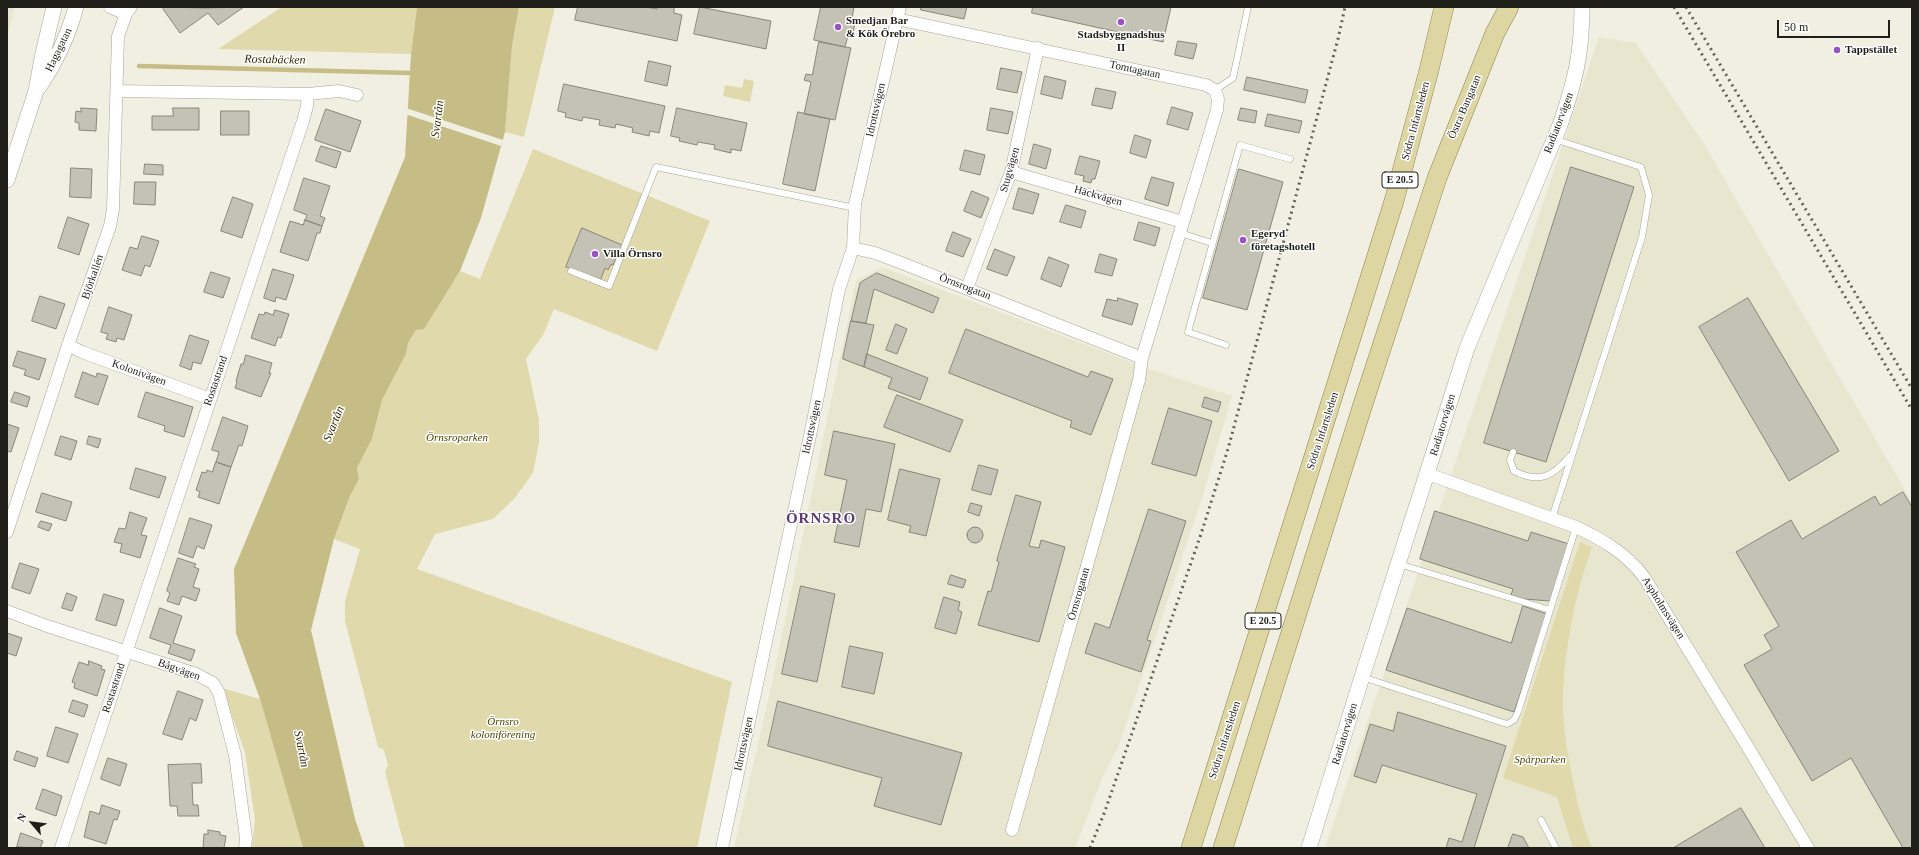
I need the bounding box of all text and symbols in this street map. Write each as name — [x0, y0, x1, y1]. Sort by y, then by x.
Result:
scale bar — [1779, 12, 1892, 38]
place label: Smedjan Bar & Kök Örebro — [846, 14, 915, 40]
marker: Stadsbyggnadshus II — [1116, 17, 1126, 27]
text: 50 m — [1784, 20, 1808, 34]
marker: Smedjan Bar & Kök Örebro — [833, 22, 843, 32]
street label: Hagagatan — [43, 26, 75, 74]
place label: Stadsbyggnadshus II — [1078, 28, 1164, 54]
place label: Tappstället — [1845, 43, 1897, 57]
marker: Tappstället — [1832, 45, 1842, 55]
water label: Rostabäcken — [244, 52, 306, 68]
street label: Tomtagatan — [1108, 58, 1162, 82]
street label: Östra Bangatan — [1446, 73, 1484, 141]
street label: Södra Infartsleden — [1399, 80, 1433, 162]
street label: Idrottsvägen — [863, 82, 889, 138]
street label: Radiatorvägen — [1541, 91, 1577, 155]
water label: Svartån — [429, 100, 447, 138]
street label: Stugvägen — [997, 146, 1023, 194]
road number: E 20.5 — [1382, 172, 1418, 188]
street label: Häckvägen — [1072, 183, 1124, 209]
place label: Egeryd företagshotell — [1251, 227, 1315, 253]
marker: Egeryd företagshotell — [1238, 235, 1248, 245]
place label: Villa Örnsro — [603, 247, 662, 261]
marker: Villa Örnsro — [590, 249, 600, 259]
street label: Björkallén — [79, 253, 107, 301]
street label: Örnsrogatan — [937, 271, 993, 303]
street label: Rostastrand — [201, 354, 231, 408]
street label: Kolonivägen — [110, 357, 168, 389]
street label: Södra Infartsleden — [1304, 390, 1342, 472]
street label: Radiatorvägen — [1427, 392, 1459, 458]
street label: Idrottsvägen — [800, 399, 824, 455]
water label: Svartån — [320, 404, 348, 444]
park label: Örnsroparken — [426, 431, 488, 445]
district label: ÖRNSRO — [786, 510, 856, 528]
street label: Örnsrogatan — [1065, 566, 1093, 622]
street label: Aspholmsvägen — [1639, 574, 1687, 642]
road number: E 20.5 — [1245, 613, 1281, 629]
street label: Bågvägen — [156, 656, 202, 684]
street label: Rostastrand — [100, 661, 128, 715]
street label: Södra Infartsleden — [1206, 699, 1244, 781]
street label: Radiatorvägen — [1329, 701, 1361, 767]
park label: Örnsro koloniförening — [471, 715, 535, 741]
street label: Idrottsvägen — [732, 716, 756, 772]
water label: Svartån — [290, 729, 312, 769]
park label: Spårparken — [1514, 753, 1566, 767]
north arrow — [12, 803, 52, 843]
text: N — [14, 811, 29, 824]

